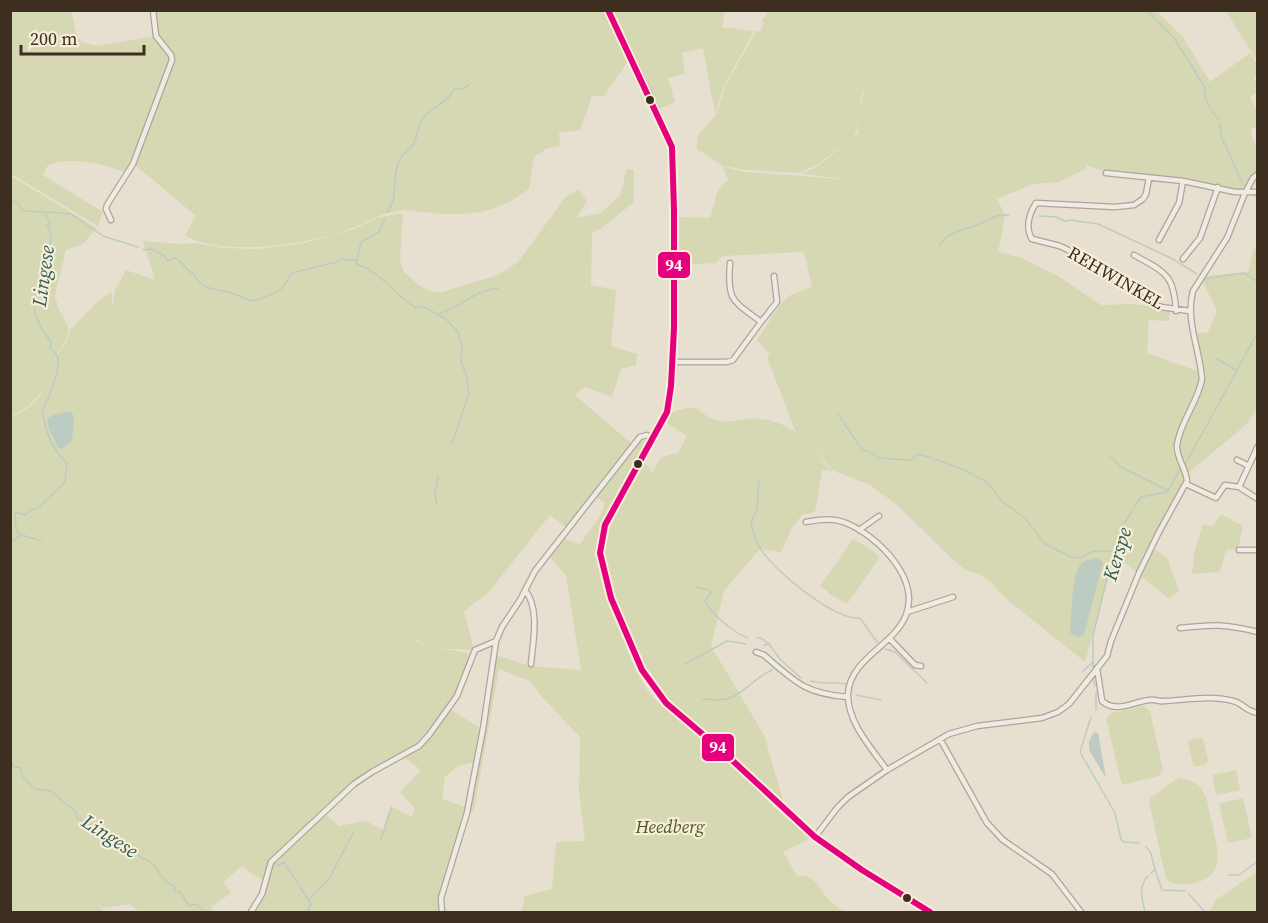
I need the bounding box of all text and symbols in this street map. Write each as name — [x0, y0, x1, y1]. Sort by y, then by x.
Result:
scale bar — [21, 18, 144, 56]
text: 200 m — [30, 26, 77, 51]
unlabelled marker — [644, 94, 656, 106]
street label: REHWINKEL — [1063, 240, 1169, 315]
water label: Lingese — [25, 244, 61, 309]
line badge: 94 — [657, 251, 691, 279]
text: 94 — [665, 254, 683, 276]
unlabelled marker — [632, 458, 644, 470]
water label: Kerspe — [1095, 524, 1138, 585]
line badge: 94 — [701, 733, 735, 762]
text: 94 — [709, 736, 727, 758]
water label: Lingese — [76, 807, 143, 865]
park label: Heedberg — [634, 814, 706, 839]
unlabelled marker — [901, 892, 913, 904]

